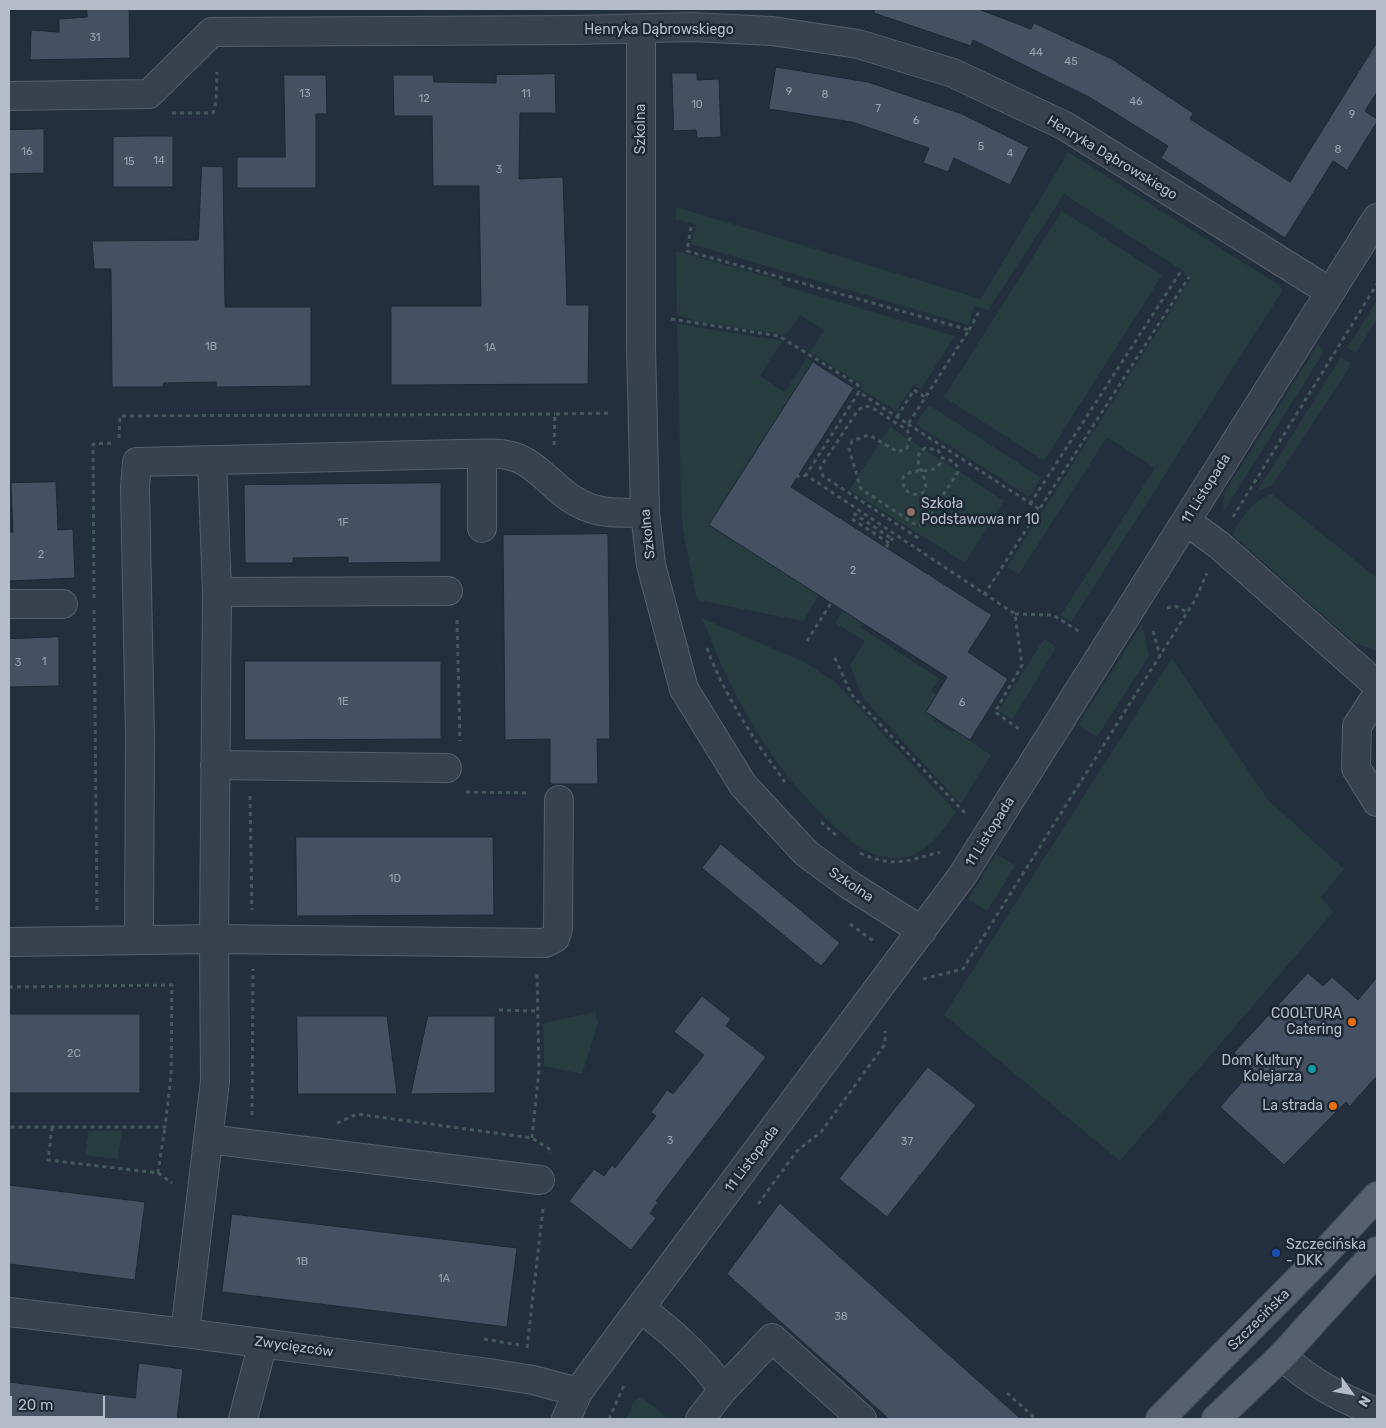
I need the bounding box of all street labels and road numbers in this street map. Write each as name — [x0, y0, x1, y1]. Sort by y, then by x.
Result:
street label: Henryka Dąbrowskiego — [584, 22, 734, 38]
street label: Szkolna — [633, 104, 649, 154]
street label: Henryka Dąbrowskiego — [1044, 112, 1180, 204]
street label: 11 Listopada — [1178, 451, 1234, 527]
street label: Szkolna — [637, 508, 659, 560]
street label: 11 Listopada — [962, 794, 1018, 870]
street label: Szkolna — [825, 864, 877, 906]
street label: 11 Listopada — [721, 1122, 783, 1196]
street label: Szczecińska — [1225, 1286, 1293, 1354]
street label: Zwycięzców — [253, 1333, 335, 1361]

